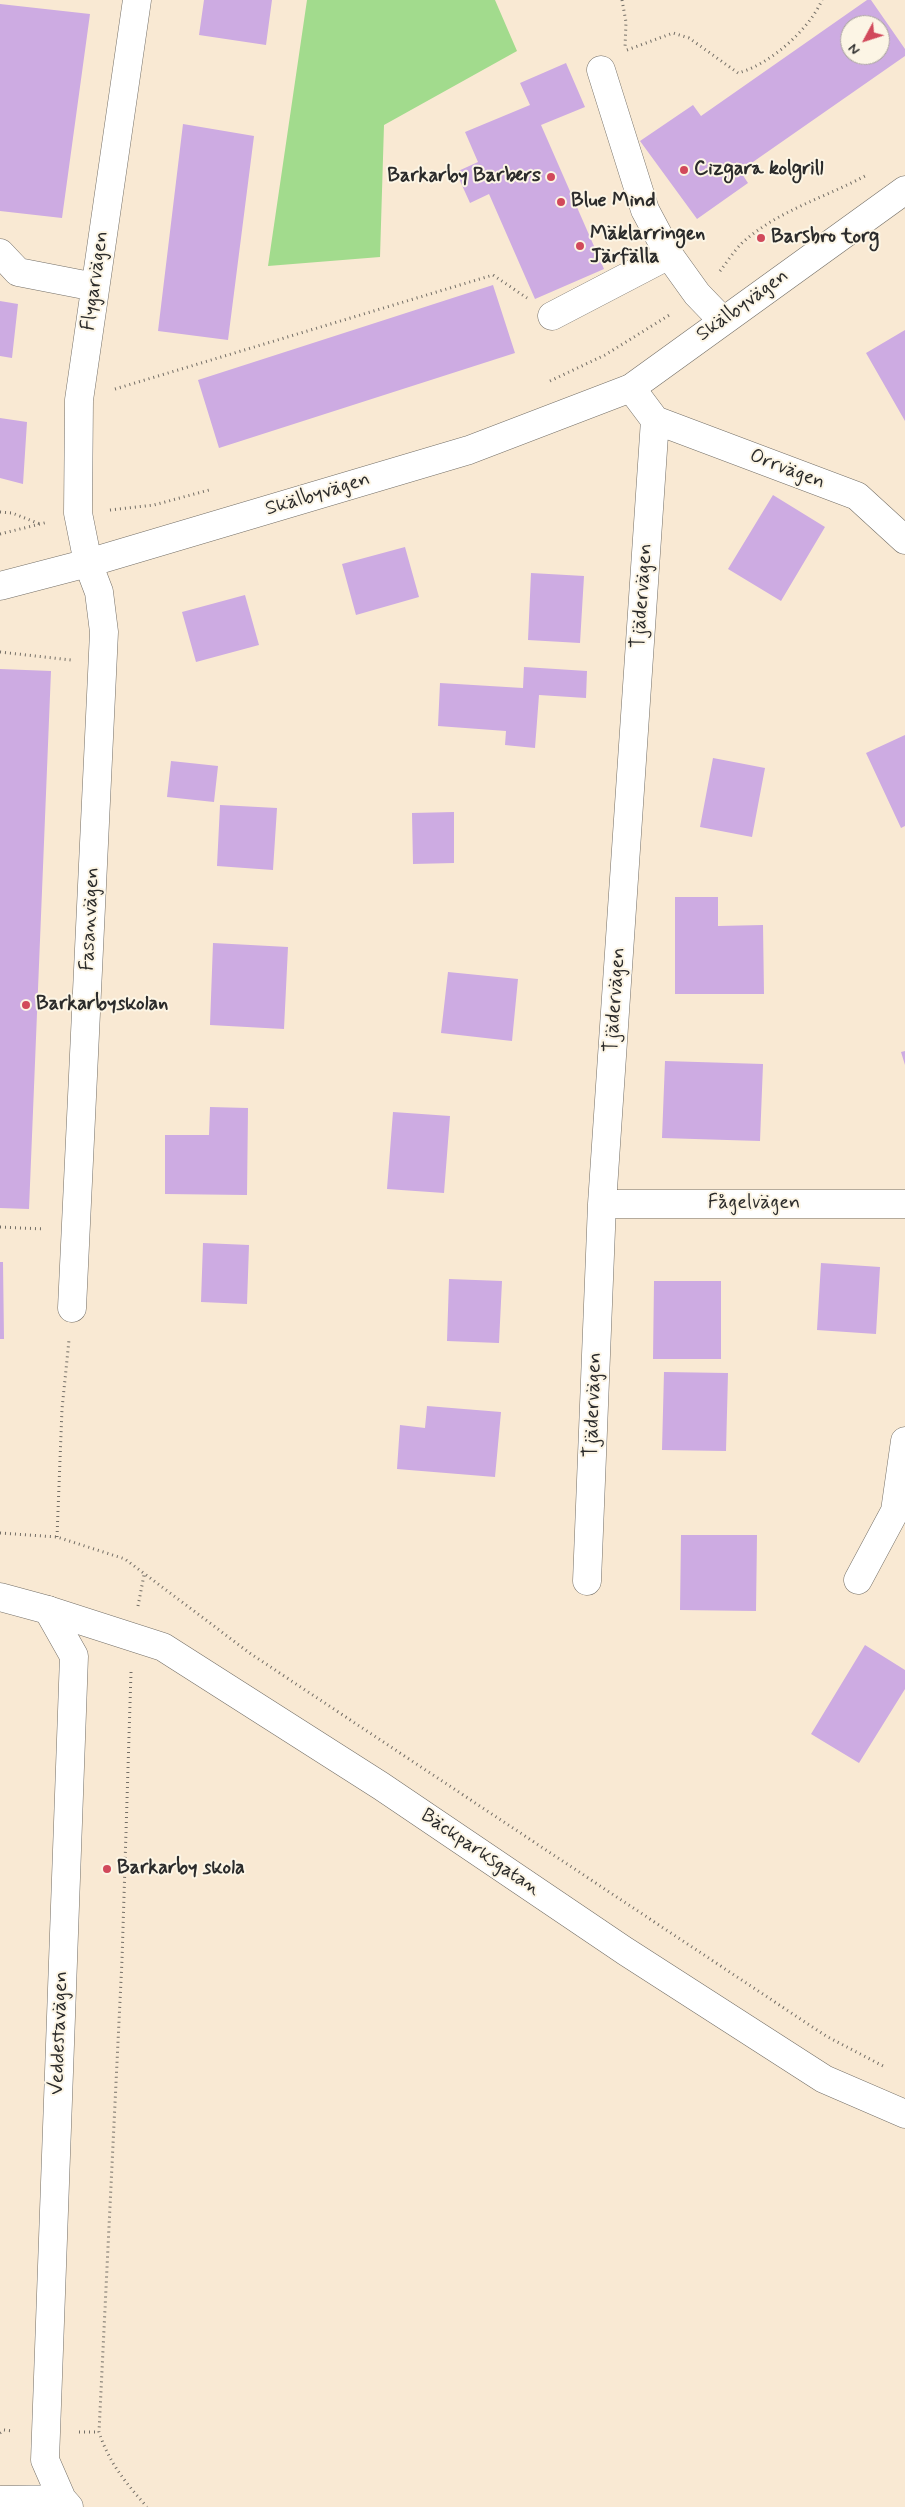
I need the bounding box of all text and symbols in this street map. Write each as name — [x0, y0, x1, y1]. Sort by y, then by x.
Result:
north arrow — [840, 15, 890, 65]
text: N — [844, 40, 864, 58]
place label: Cizgara kolgrill — [694, 158, 824, 182]
marker: Cizgara kolgrill — [678, 164, 690, 176]
place label: Barkarby Barbers — [387, 165, 541, 189]
marker: Barkarby Barbers — [545, 171, 557, 183]
place label: Blue Mind — [571, 190, 656, 214]
marker: Blue Mind — [555, 196, 567, 208]
place label: Mäklarringen Järfälla — [590, 223, 705, 270]
place label: Barsbro torg — [771, 226, 879, 250]
street label: Flygarvägen — [77, 230, 115, 332]
marker: Barsbro torg — [755, 232, 767, 244]
marker: Mäklarringen Järfälla — [574, 240, 586, 252]
street label: Skälbyvägen — [692, 265, 794, 347]
street label: Orrvägen — [746, 445, 828, 495]
street label: Skälbyvägen — [263, 468, 373, 522]
street label: Tjädervägen — [627, 543, 659, 649]
street label: Fasanvägen — [76, 867, 106, 971]
street label: Tjädervägen — [600, 947, 632, 1053]
place label: Barkarbyskolan — [36, 993, 168, 1017]
marker: Barkarbyskolan — [20, 999, 32, 1011]
street label: Fågelvägen — [708, 1192, 800, 1216]
street label: Tjädervägen — [580, 1352, 608, 1458]
street label: Bäckparksgatan — [416, 1804, 544, 1902]
place label: Barkarby skola — [117, 1857, 245, 1881]
marker: Barkarby skola — [101, 1863, 113, 1875]
street label: Veddestavägen — [46, 1971, 74, 2095]

